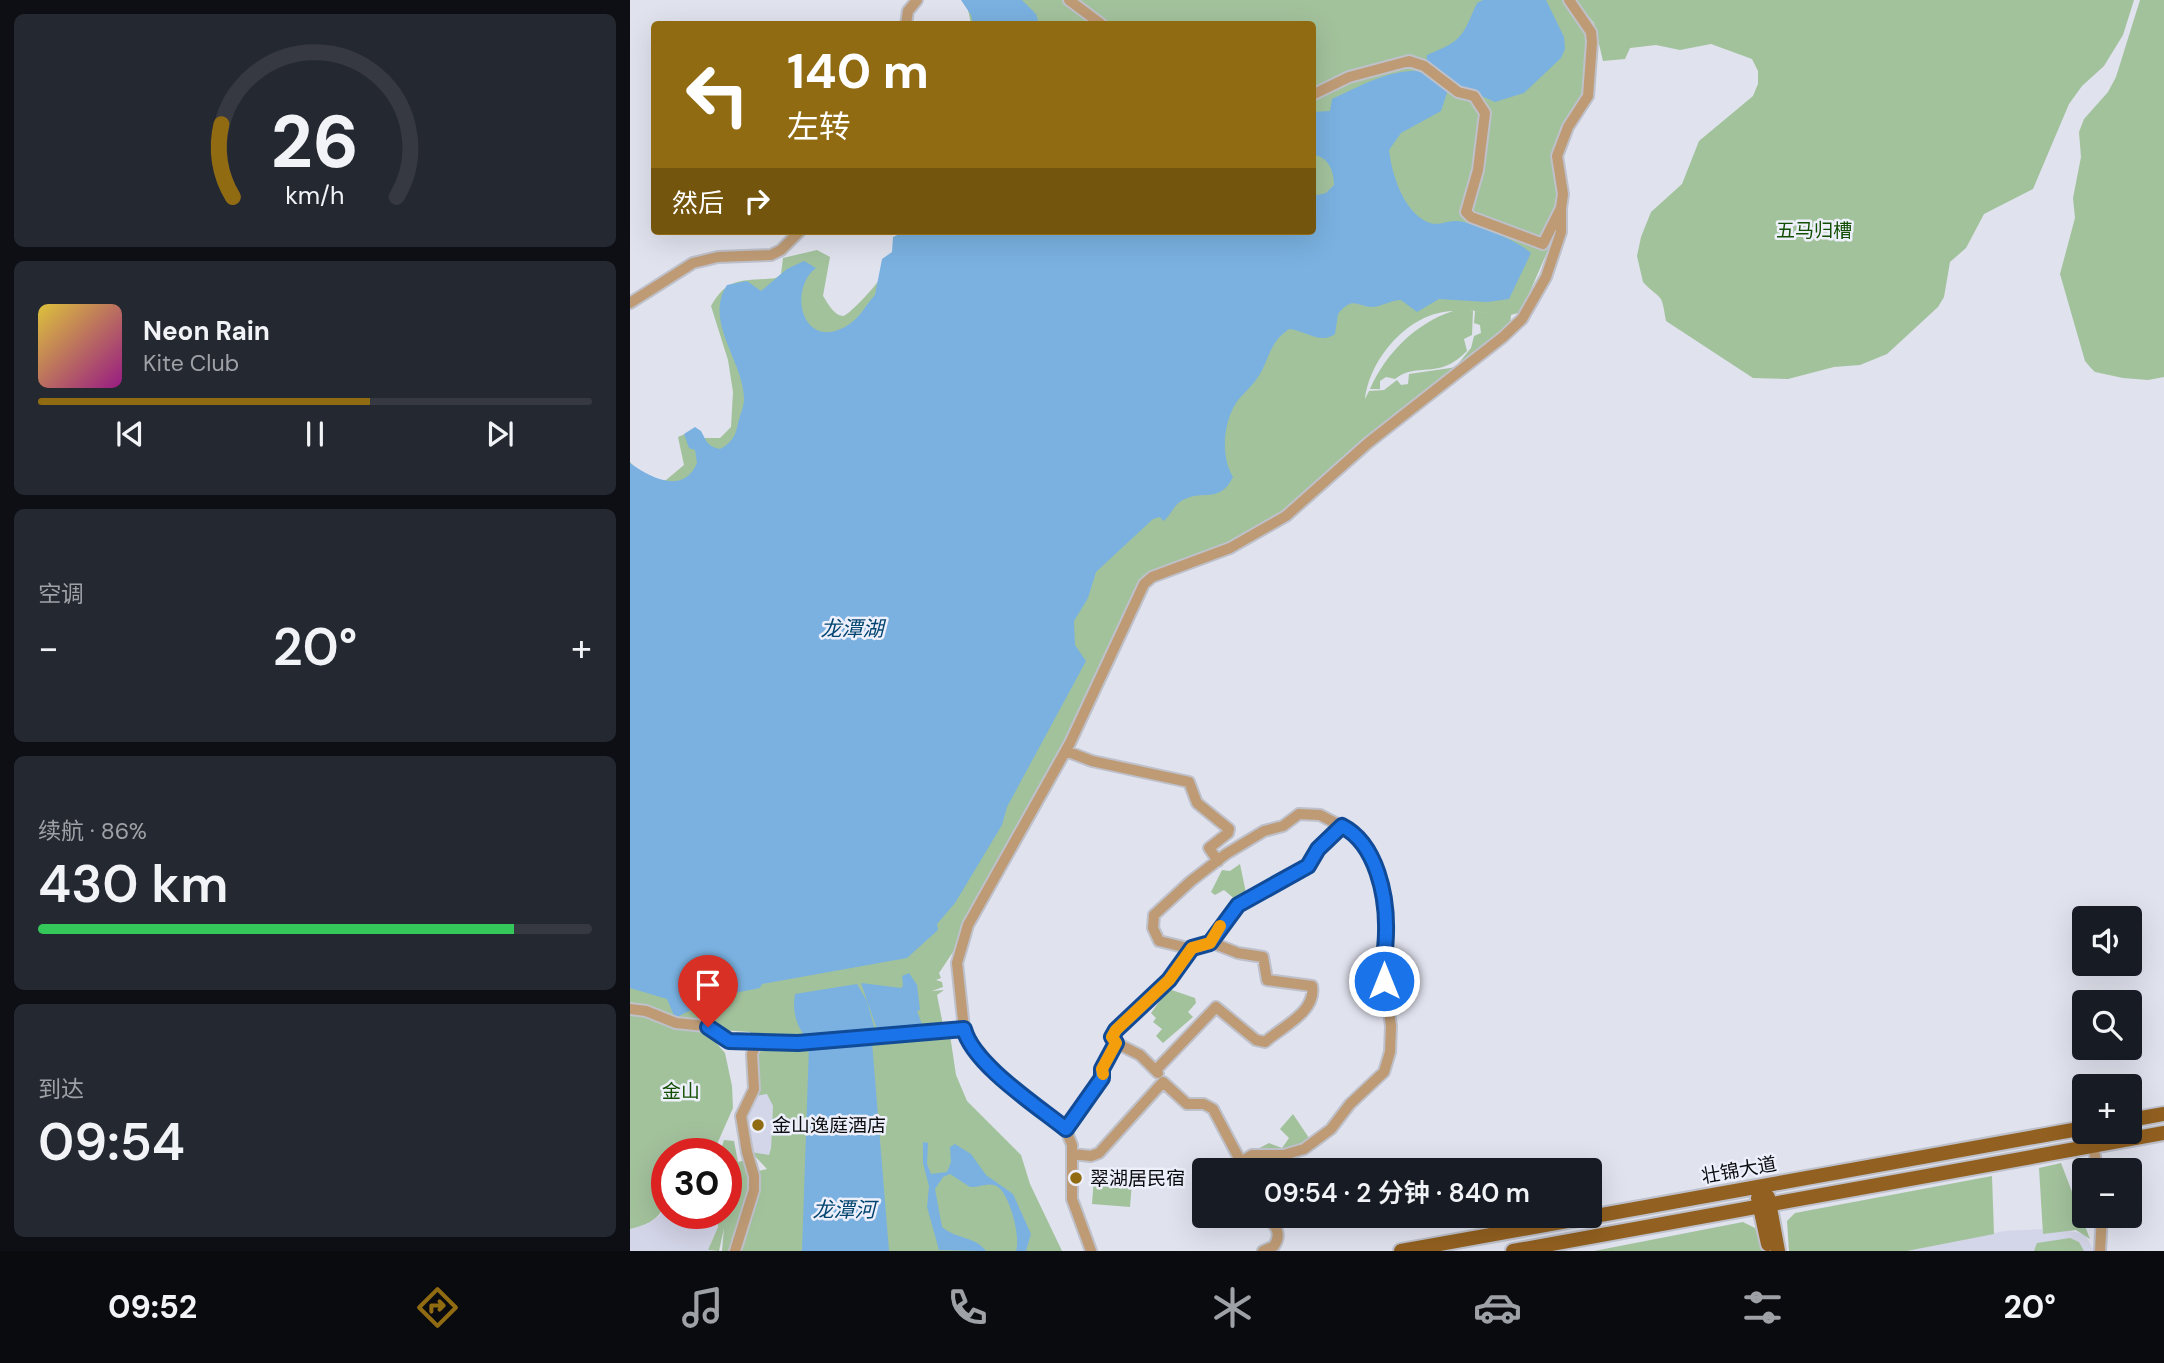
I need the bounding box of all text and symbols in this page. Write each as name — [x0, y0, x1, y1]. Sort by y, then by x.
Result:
text: 140 m — [787, 39, 929, 103]
icon: left — [672, 49, 763, 140]
text: 26 — [271, 95, 359, 190]
text: 左转 — [787, 106, 851, 148]
text: km/h — [285, 179, 345, 212]
icon: right — [738, 182, 776, 220]
text: 然后 — [672, 186, 724, 220]
park label: 五马归槽 — [1776, 218, 1852, 243]
text: Neon Rain — [143, 314, 270, 348]
text: Kite Club — [143, 348, 239, 378]
icon: previous — [111, 415, 149, 453]
icon: pause — [296, 415, 334, 453]
icon: next — [481, 415, 519, 453]
text: 空调 — [38, 579, 84, 609]
text: 20° — [273, 613, 357, 681]
water label: 龙潭湖 — [821, 615, 886, 643]
text: − — [38, 623, 59, 673]
text: + — [571, 623, 592, 673]
text: 续航 · 86% — [38, 816, 147, 846]
text: 430 km — [38, 850, 228, 918]
map controls — [2072, 906, 2142, 1228]
button: sound — [2072, 906, 2142, 976]
position arrow — [1347, 944, 1421, 1018]
pin — [678, 955, 738, 1027]
icon: arrive — [689, 966, 727, 1004]
button: search — [2072, 990, 2142, 1060]
text: 到达 — [38, 1074, 84, 1104]
button: + — [2072, 1074, 2142, 1144]
park label: 金山 — [662, 1079, 700, 1104]
text: 09:54 — [38, 1108, 185, 1176]
place label: 金山逸庭酒店 — [772, 1113, 886, 1138]
marker: 金山逸庭酒店 — [750, 1117, 766, 1133]
speed limit sign: 30 — [651, 1138, 742, 1229]
street label: 壮锦大道 — [1699, 1151, 1779, 1189]
button: − — [2072, 1158, 2142, 1228]
place label: 翠湖居民宿 — [1090, 1166, 1185, 1191]
marker: 翠湖居民宿 — [1068, 1170, 1084, 1186]
text: 09:54 · 2 分钟 · 840 m — [1264, 1176, 1530, 1210]
water label: 龙潭河 — [813, 1196, 879, 1224]
icon: directions — [413, 1283, 462, 1332]
icon: music — [678, 1283, 727, 1332]
icon: phone — [943, 1283, 992, 1332]
icon: climate — [1208, 1283, 1257, 1332]
icon: car — [1473, 1283, 1522, 1332]
icon: filters — [1738, 1283, 1787, 1332]
text: 09:52 — [108, 1286, 197, 1328]
text: 20° — [2003, 1286, 2056, 1328]

